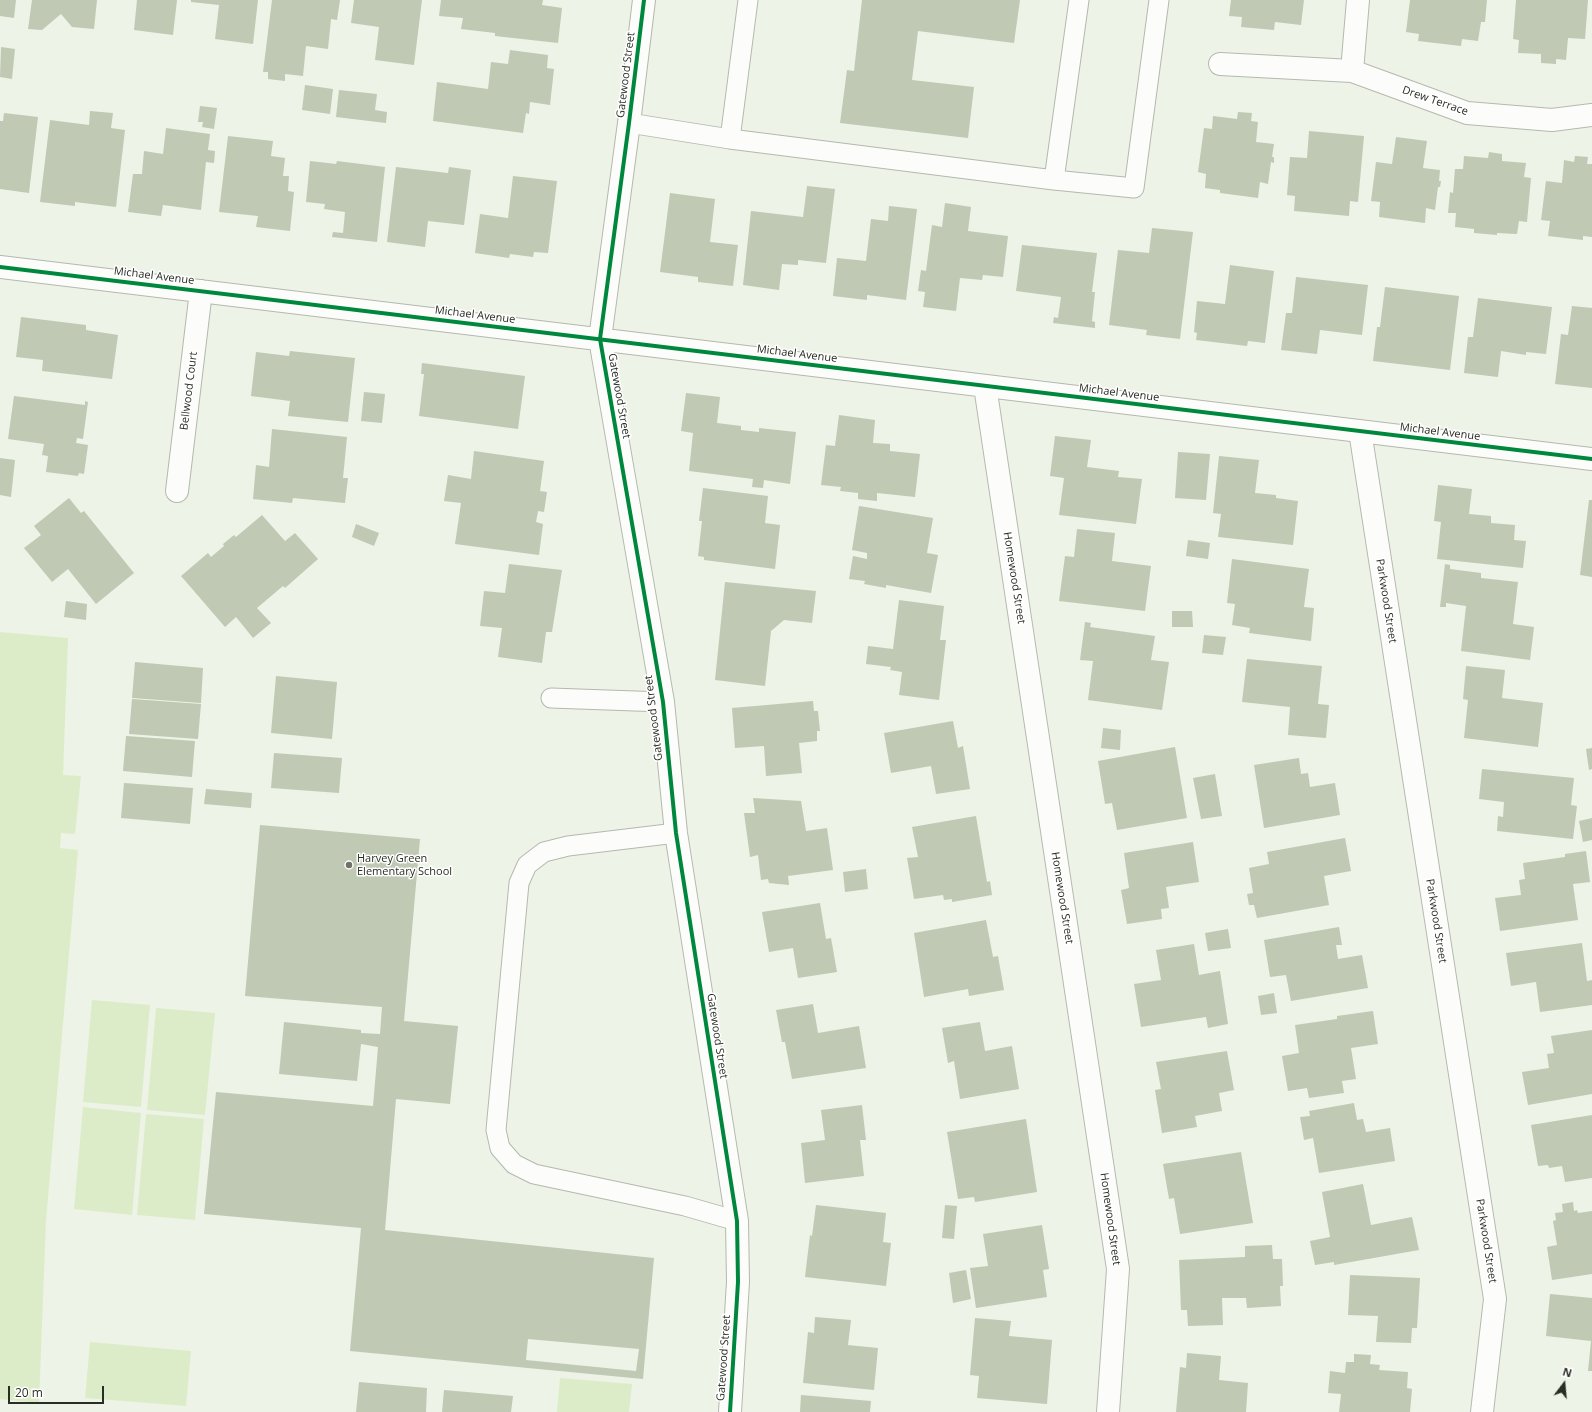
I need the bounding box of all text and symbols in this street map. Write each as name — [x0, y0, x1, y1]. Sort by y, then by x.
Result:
street label: Gatewood Street — [614, 31, 638, 119]
street label: Drew Terrace — [1400, 84, 1470, 118]
street label: Michael Avenue — [113, 265, 195, 287]
street label: Michael Avenue — [434, 304, 516, 326]
street label: Michael Avenue — [756, 343, 838, 365]
street label: Bellwood Court — [178, 351, 200, 431]
street label: Gatewood Street — [605, 352, 633, 440]
street label: Michael Avenue — [1078, 382, 1160, 404]
street label: Michael Avenue — [1399, 421, 1481, 443]
street label: Homewood Street — [1000, 531, 1028, 625]
street label: Parkwood Street — [1373, 558, 1399, 644]
street label: Gatewood Street — [642, 674, 666, 762]
street label: Homewood Street — [1048, 851, 1076, 945]
place label: Harvey Green Elementary School — [357, 852, 452, 878]
marker: Harvey Green Elementary School — [344, 860, 354, 870]
street label: Parkwood Street — [1423, 878, 1449, 964]
street label: Gatewood Street — [704, 992, 730, 1080]
street label: Homewood Street — [1097, 1172, 1123, 1266]
street label: Parkwood Street — [1473, 1198, 1499, 1284]
street label: Gatewood Street — [714, 1315, 734, 1401]
north arrow — [1544, 1364, 1584, 1404]
text: N — [1561, 1364, 1574, 1380]
scale bar — [10, 1378, 106, 1404]
text: 20 m — [15, 1384, 43, 1401]

